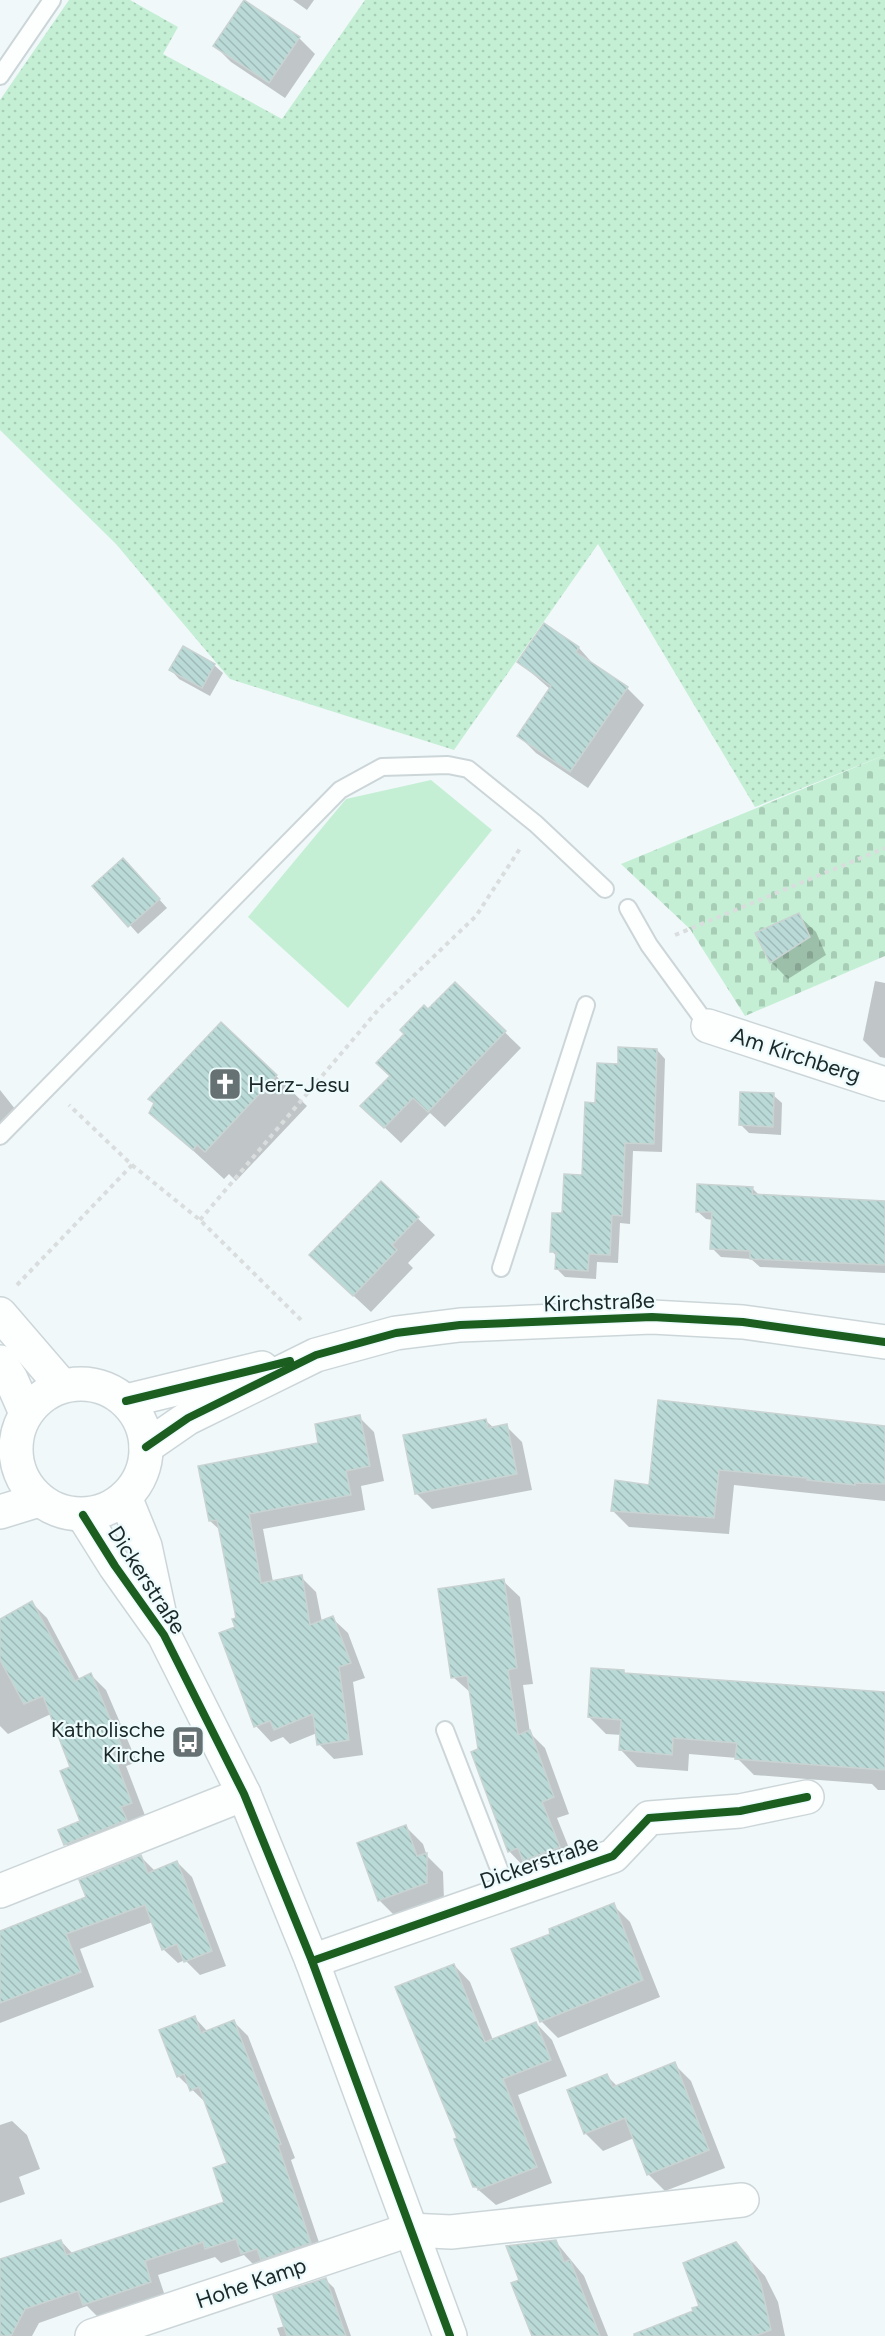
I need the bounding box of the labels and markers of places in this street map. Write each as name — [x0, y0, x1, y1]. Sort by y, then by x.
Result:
church icon: Herz-Jesu — [207, 1066, 243, 1102]
place label: Herz-Jesu — [248, 1071, 350, 1098]
place label: Katholische Kirche — [51, 1716, 165, 1768]
bus stop icon: Katholische Kirche — [170, 1724, 206, 1760]

